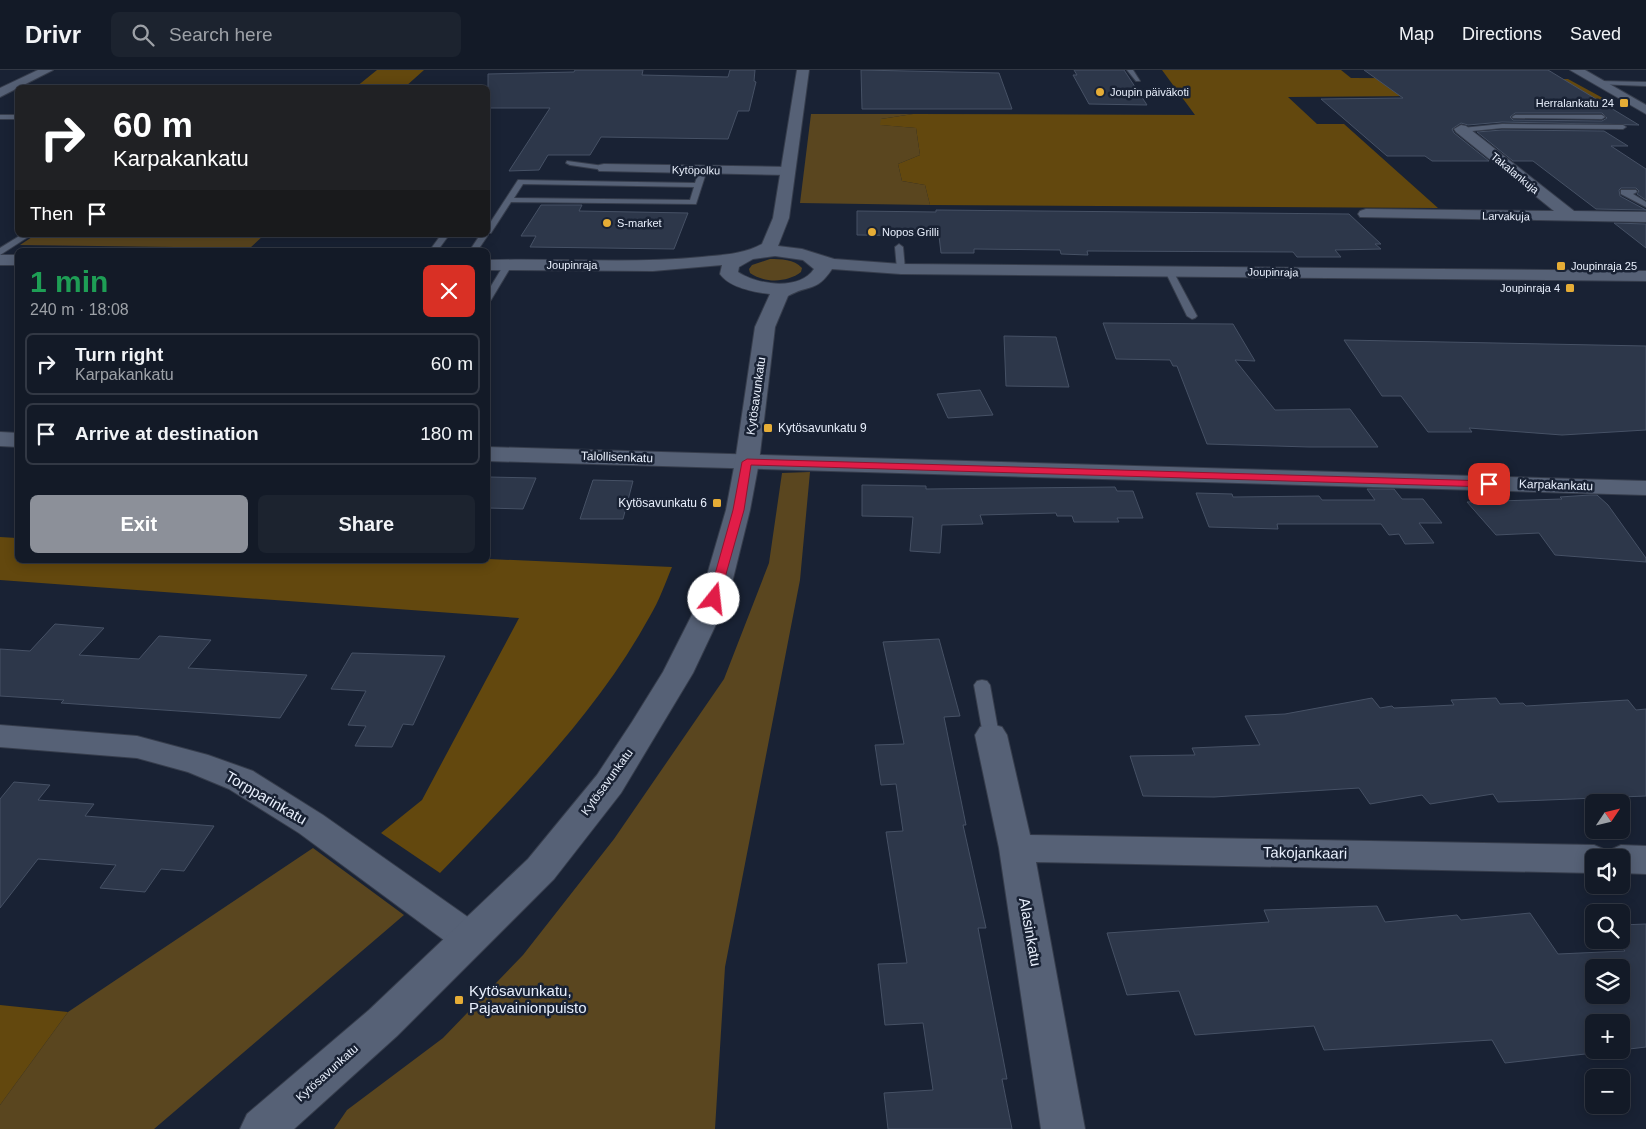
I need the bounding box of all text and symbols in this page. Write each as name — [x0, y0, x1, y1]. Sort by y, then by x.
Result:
search box — [111, 12, 461, 57]
text: Drivr — [25, 21, 81, 48]
icon: search — [129, 21, 157, 49]
text: Search here — [169, 24, 273, 45]
text: Map — [1399, 24, 1434, 44]
text: Directions — [1462, 24, 1542, 44]
text: Saved — [1570, 24, 1621, 44]
marker: Joupin päiväkoti — [1094, 86, 1106, 98]
place label: Joupin päiväkoti — [1110, 86, 1189, 98]
place label: Herralankatu 24 — [1536, 97, 1614, 109]
marker: Herralankatu 24 — [1618, 97, 1630, 109]
icon: right — [30, 105, 95, 170]
text: 60 m — [113, 105, 193, 144]
text: Karpakankatu — [113, 146, 249, 171]
street label: Takalankuja — [1489, 150, 1542, 196]
street label: Kytöpolku — [672, 164, 720, 176]
icon: arrive — [83, 200, 111, 228]
text: Then — [30, 203, 73, 224]
street label: Larvakuja — [1482, 210, 1531, 222]
marker: S-market — [601, 217, 613, 229]
place label: S-market — [617, 217, 662, 229]
marker: Nopos Grilli — [866, 226, 878, 238]
place label: Nopos Grilli — [882, 226, 939, 238]
street label: Joupinraja — [547, 259, 598, 271]
marker: Joupinraja 25 — [1555, 260, 1567, 272]
place label: Joupinraja 25 — [1571, 260, 1637, 272]
text: 1 min — [30, 265, 108, 298]
button: close — [423, 265, 475, 317]
street label: Joupinraja — [1248, 266, 1299, 278]
place label: Joupinraja 4 — [1500, 282, 1560, 294]
marker: Joupinraja 4 — [1564, 282, 1576, 294]
text: 240 m · 18:08 — [30, 301, 129, 318]
text: Turn right — [75, 344, 163, 365]
icon: right — [32, 350, 60, 378]
text: 60 m — [431, 353, 473, 374]
street label: Kytösavunkatu — [744, 356, 768, 436]
text: Karpakankatu — [75, 366, 174, 383]
icon: arrive — [32, 420, 60, 448]
place label: Kytösavunkatu 9 — [778, 421, 867, 435]
marker: Kytösavunkatu 9 — [762, 422, 774, 434]
text: Arrive at destination — [75, 423, 259, 444]
text: 180 m — [420, 423, 473, 444]
street label: Talollisenkatu — [581, 449, 653, 465]
pin — [1468, 463, 1510, 505]
icon: arrive — [1475, 470, 1503, 498]
street label: Karpakankatu — [1519, 477, 1593, 493]
button: Exit — [30, 495, 248, 553]
button: Share — [258, 495, 475, 553]
place label: Kytösavunkatu 6 — [618, 496, 707, 510]
marker: Kytösavunkatu 6 — [711, 497, 723, 509]
position arrow — [687, 572, 739, 624]
street label: Kytösavunkatu — [578, 746, 636, 818]
street label: Torpparinkatu — [223, 767, 310, 828]
north arrow — [1585, 794, 1630, 839]
map controls — [1585, 794, 1630, 1114]
street label: Takojankaari — [1263, 843, 1347, 862]
button: sound — [1585, 849, 1630, 894]
street label: Alasinkatu — [1016, 896, 1045, 967]
button: search — [1585, 904, 1630, 949]
button: layers — [1585, 959, 1630, 1004]
place label: Kytösavunkatu, Pajavainionpuisto — [469, 982, 587, 1016]
marker: Kytösavunkatu, Pajavainionpuisto — [453, 994, 465, 1006]
button: + — [1585, 1014, 1630, 1059]
street label: Kytösavunkatu — [293, 1041, 361, 1105]
button: − — [1585, 1069, 1630, 1114]

